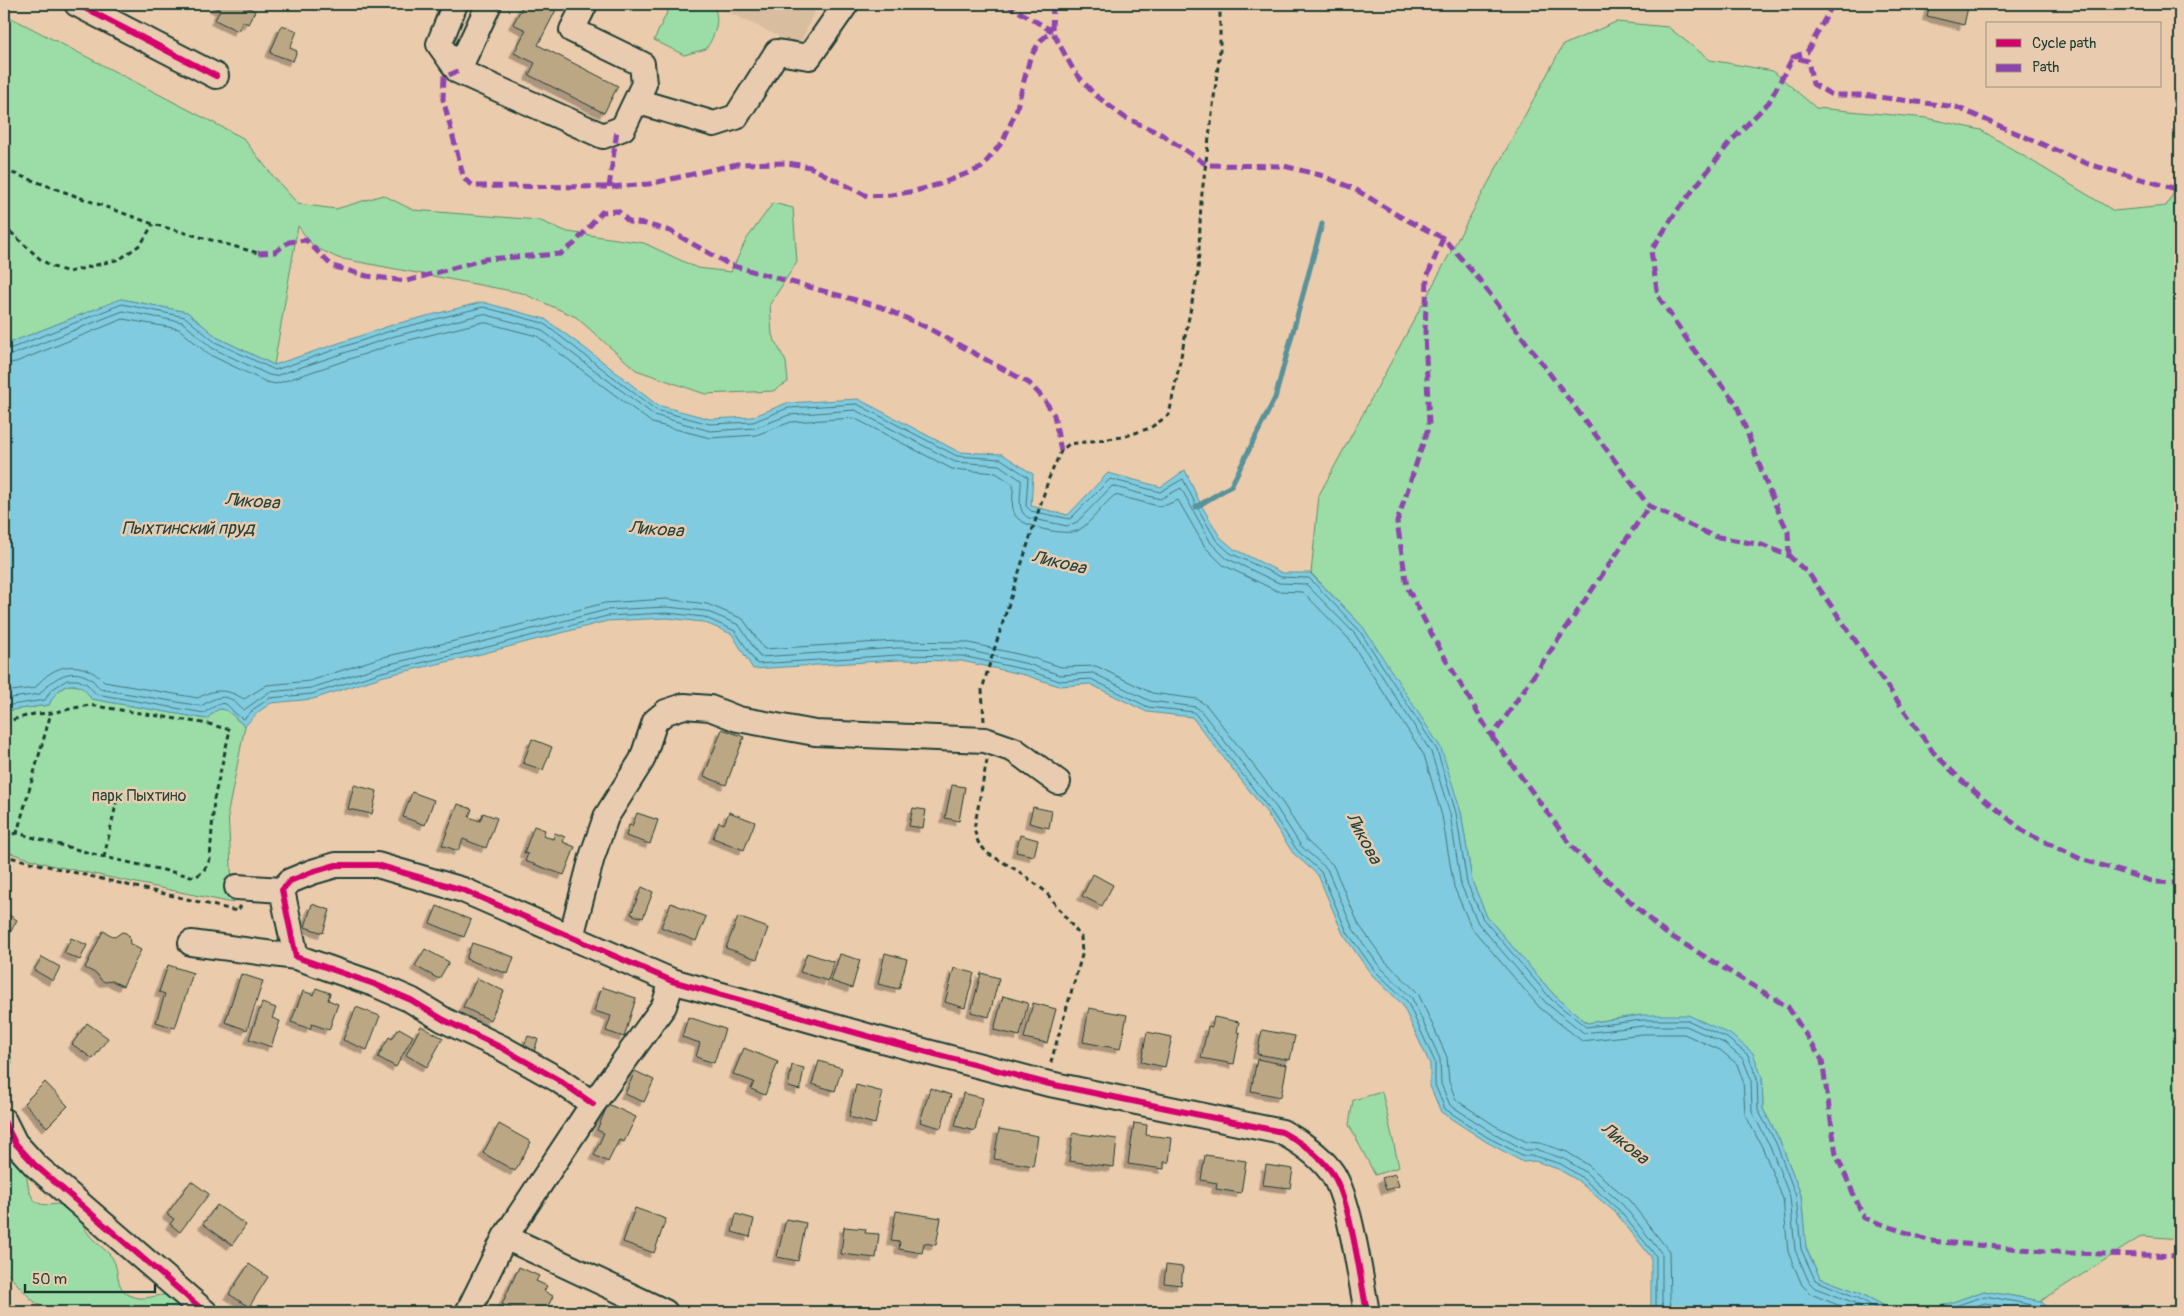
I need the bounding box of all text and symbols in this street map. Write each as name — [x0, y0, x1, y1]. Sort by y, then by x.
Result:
legend — [1986, 22, 2162, 88]
text: Cycle path — [2032, 34, 2096, 53]
text: Path — [2032, 58, 2059, 77]
water label: Ликова — [224, 488, 282, 515]
water label: Ликова — [628, 516, 686, 543]
water label: Пыхтинский пруд — [122, 517, 256, 540]
water label: Ликова — [1030, 545, 1090, 580]
park label: парк Пыхтино — [92, 786, 187, 806]
water label: Ликова — [1340, 809, 1387, 869]
water label: Ликова — [1596, 1117, 1655, 1171]
scale bar — [25, 1261, 155, 1293]
text: 50 m — [32, 1270, 67, 1289]

